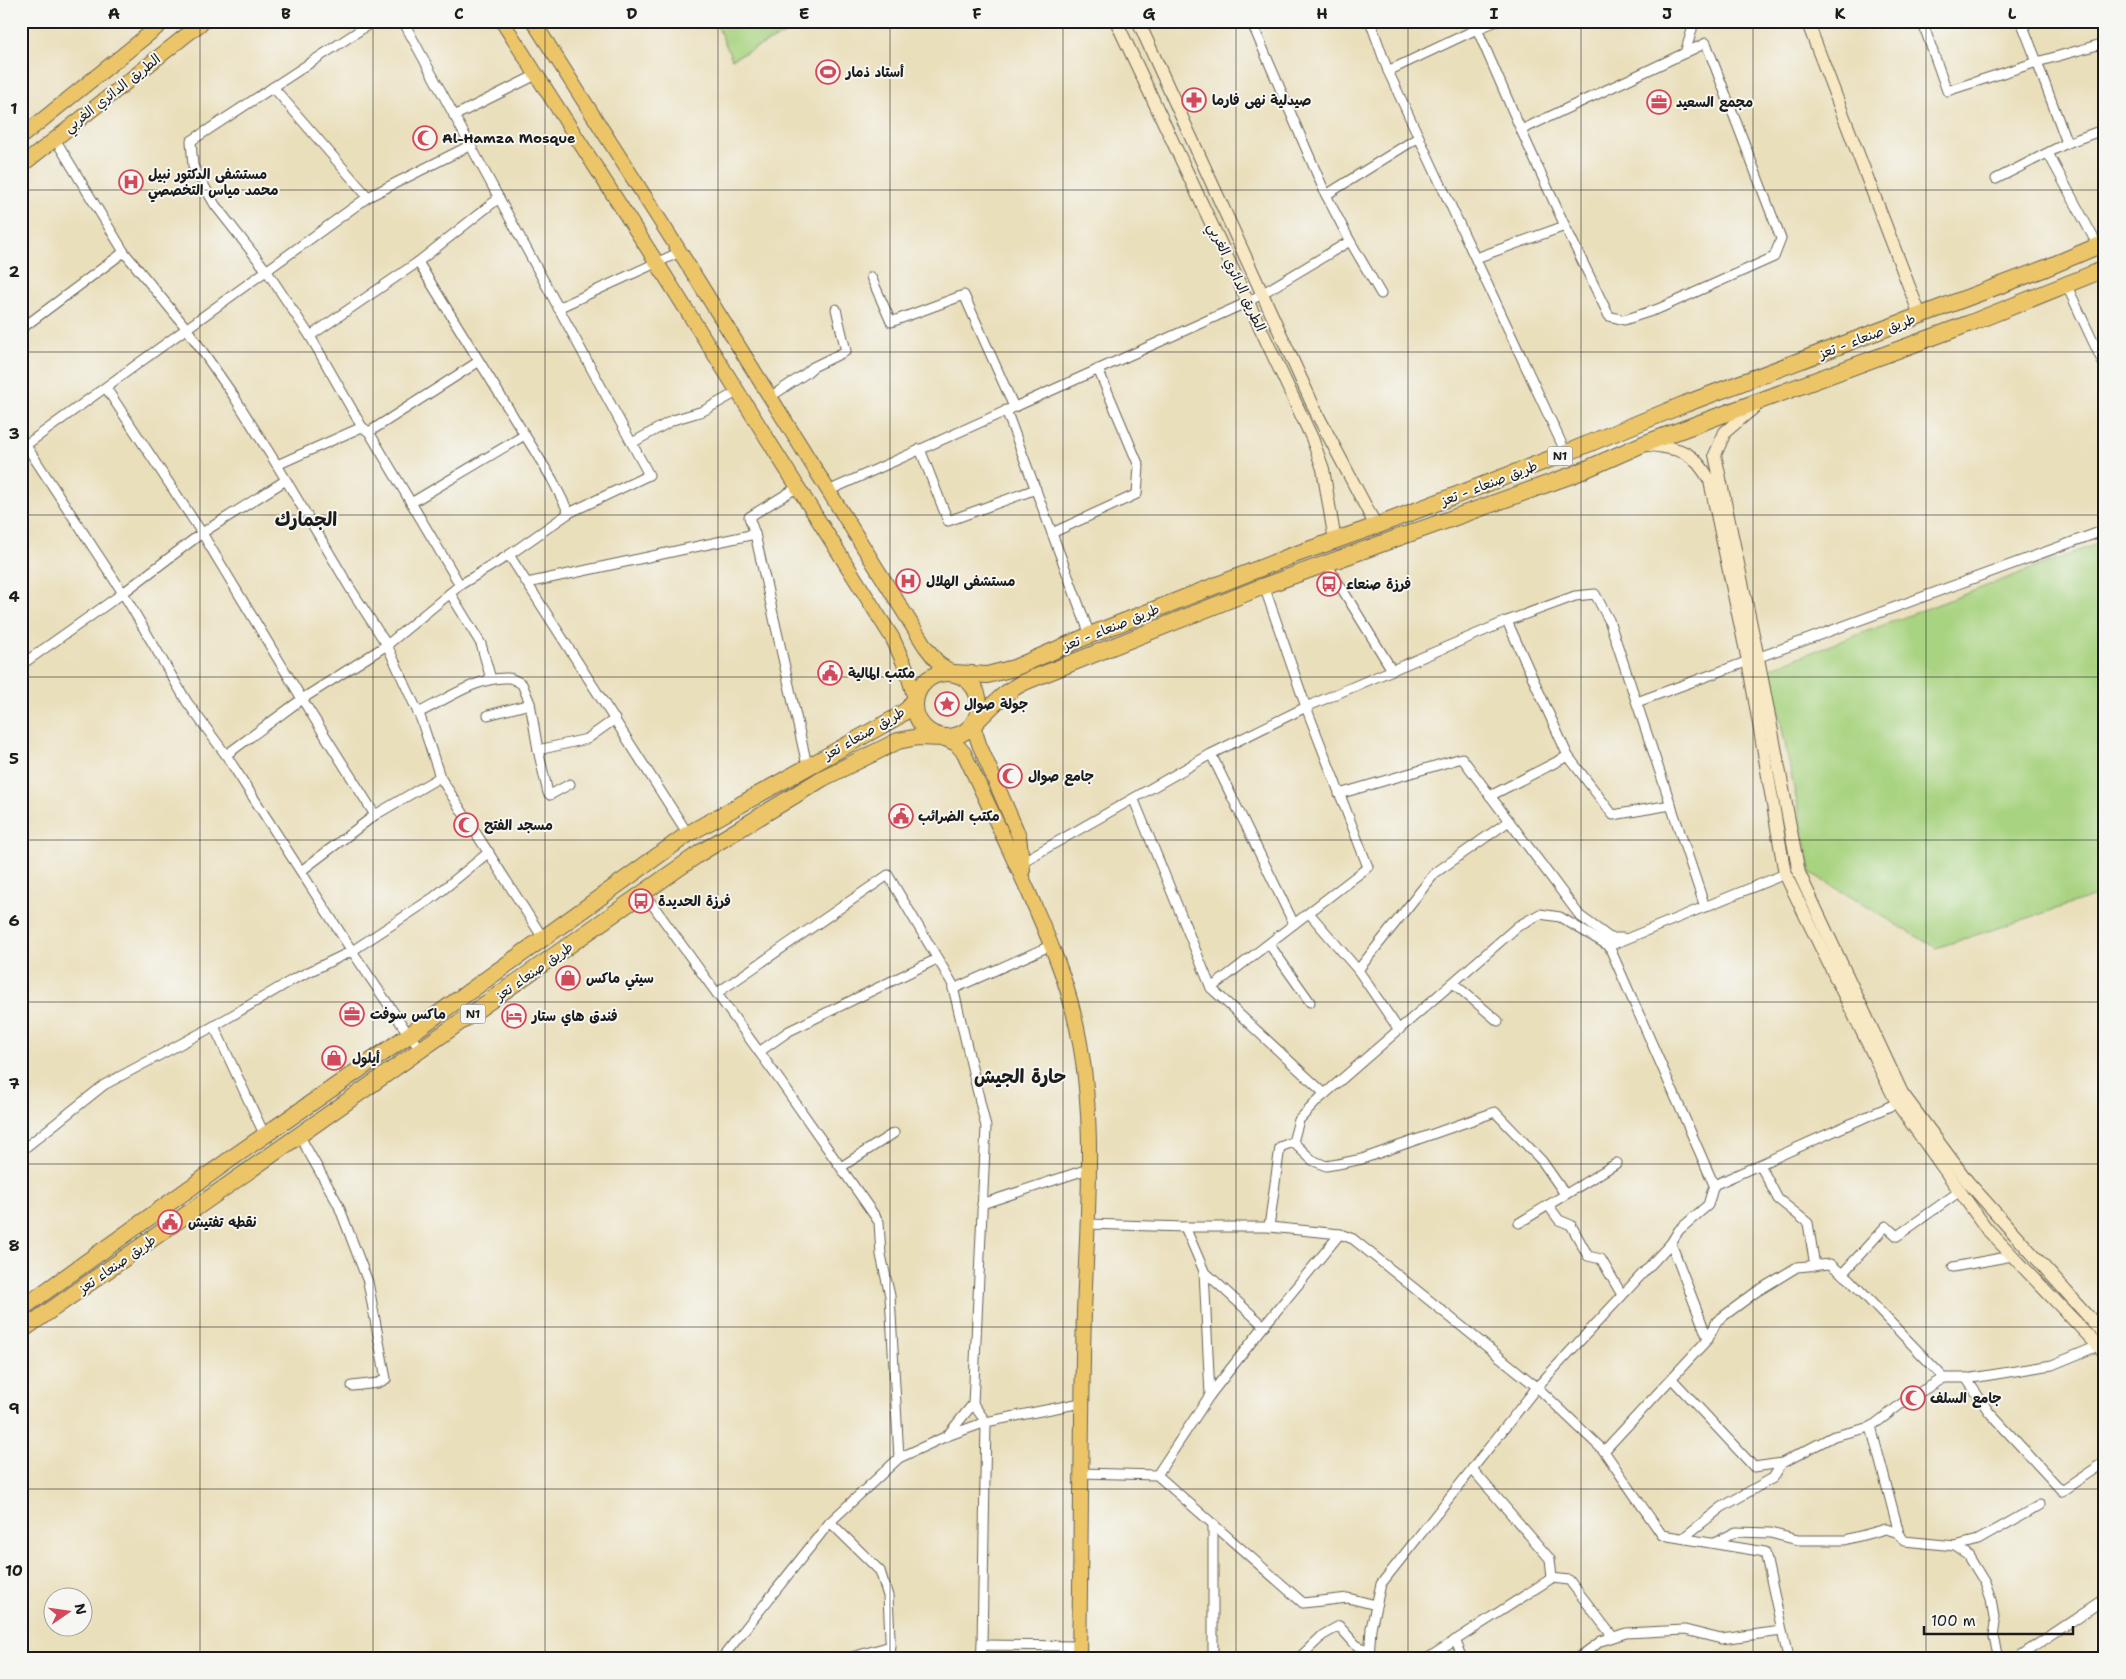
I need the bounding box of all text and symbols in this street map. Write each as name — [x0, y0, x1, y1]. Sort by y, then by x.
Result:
text: A — [108, 3, 120, 24]
text: B — [281, 3, 291, 24]
text: C — [454, 3, 464, 24]
text: D — [626, 3, 638, 24]
text: E — [799, 3, 809, 24]
text: F — [972, 3, 982, 24]
text: G — [1143, 3, 1156, 24]
text: H — [1316, 3, 1328, 24]
text: I — [1490, 3, 1499, 24]
text: J — [1662, 3, 1672, 24]
text: K — [1835, 3, 1846, 24]
text: L — [2008, 3, 2017, 24]
street label: الطريق الدائري الغربي — [60, 50, 167, 140]
sports icon: أستاد ذمار — [815, 59, 841, 85]
place label: أستاد ذمار — [844, 63, 904, 81]
pharmacy icon: صيدلية نهى فارما — [1181, 87, 1207, 113]
office icon: مجمع السعيد — [1646, 89, 1672, 115]
place label: صيدلية نهى فارما — [1212, 91, 1311, 109]
place label: مجمع السعيد — [1676, 93, 1753, 112]
text: 1 — [10, 98, 18, 119]
mosque icon: Al-Hamza Mosque — [412, 125, 438, 151]
place label: Al-Hamza Mosque — [442, 129, 576, 147]
place label: مستشفى الدكتور نبيل محمد مياس التخصصي — [148, 165, 279, 203]
hospital icon: مستشفى الدكتور نبيل محمد مياس التخصصي — [118, 169, 144, 195]
street label: الطريق الدائري الغربي — [1200, 220, 1270, 336]
text: 2 — [8, 261, 20, 282]
street label: طريق صنعاء - تعز — [1815, 309, 1918, 363]
text: 3 — [8, 423, 20, 444]
road number: N1 — [1548, 446, 1572, 466]
street label: طريق صنعاء - تعز — [1437, 456, 1540, 510]
district label: الجمارك — [275, 507, 337, 532]
hospital icon: مستشفى الهلال — [895, 568, 921, 594]
bus stop icon: فرزة صنعاء — [1316, 571, 1342, 597]
place label: مستشفى الهلال — [926, 572, 1015, 590]
place label: فرزة صنعاء — [1346, 575, 1411, 593]
text: 4 — [8, 586, 20, 607]
street label: طريق صنعاء - تعز — [1059, 599, 1162, 655]
public building icon: مكتب المالية — [817, 660, 843, 686]
place label: مكتب المالية — [848, 664, 915, 682]
place icon: جولة صوال — [934, 691, 960, 717]
place label: جولة صوال — [964, 695, 1028, 714]
street label: طريق صنعاء تعز — [819, 702, 908, 764]
text: 5 — [9, 748, 19, 769]
mosque icon: جامع صوال — [997, 763, 1023, 789]
place label: جامع صوال — [1028, 767, 1094, 786]
public building icon: مكتب الضرائب — [888, 803, 914, 829]
place label: مكتب الضرائب — [918, 807, 1000, 825]
mosque icon: مسجد الفتح — [453, 812, 479, 838]
place label: مسجد الفتح — [484, 816, 553, 834]
bus stop icon: فرزة الحديدة — [628, 888, 654, 914]
place label: فرزة الحديدة — [658, 892, 731, 910]
text: 6 — [8, 910, 20, 931]
street label: طريق صنعاء تعز — [491, 938, 576, 1005]
shop icon: سيتي ماكس — [555, 965, 581, 991]
place label: سيتي ماكس — [586, 969, 654, 991]
office icon: ماكس سوفت — [339, 1001, 365, 1027]
hotel icon: فندق هاي ستار — [501, 1003, 527, 1029]
road number: N1 — [460, 1004, 486, 1024]
place label: ماكس سوفت — [370, 1005, 446, 1024]
place label: فندق هاي ستار — [530, 1007, 618, 1027]
shop icon: أيلول — [321, 1045, 347, 1071]
place label: أيلول — [352, 1049, 380, 1068]
district label: حارة الجيش — [974, 1064, 1066, 1089]
text: 7 — [8, 1073, 20, 1094]
public building icon: نقطه تفتيش — [157, 1209, 183, 1235]
place label: نقطه تفتيش — [188, 1213, 257, 1231]
street label: طريق صنعاء تعز — [74, 1231, 159, 1298]
text: 8 — [8, 1235, 20, 1256]
mosque icon: جامع السلف — [1900, 1385, 1926, 1411]
place label: جامع السلف — [1930, 1389, 2002, 1408]
text: 9 — [8, 1398, 20, 1419]
text: 10 — [5, 1560, 23, 1581]
north arrow — [42, 1586, 92, 1636]
text: N — [71, 1602, 91, 1617]
scale bar — [1924, 1604, 2072, 1636]
text: 100 m — [1931, 1611, 1976, 1631]

